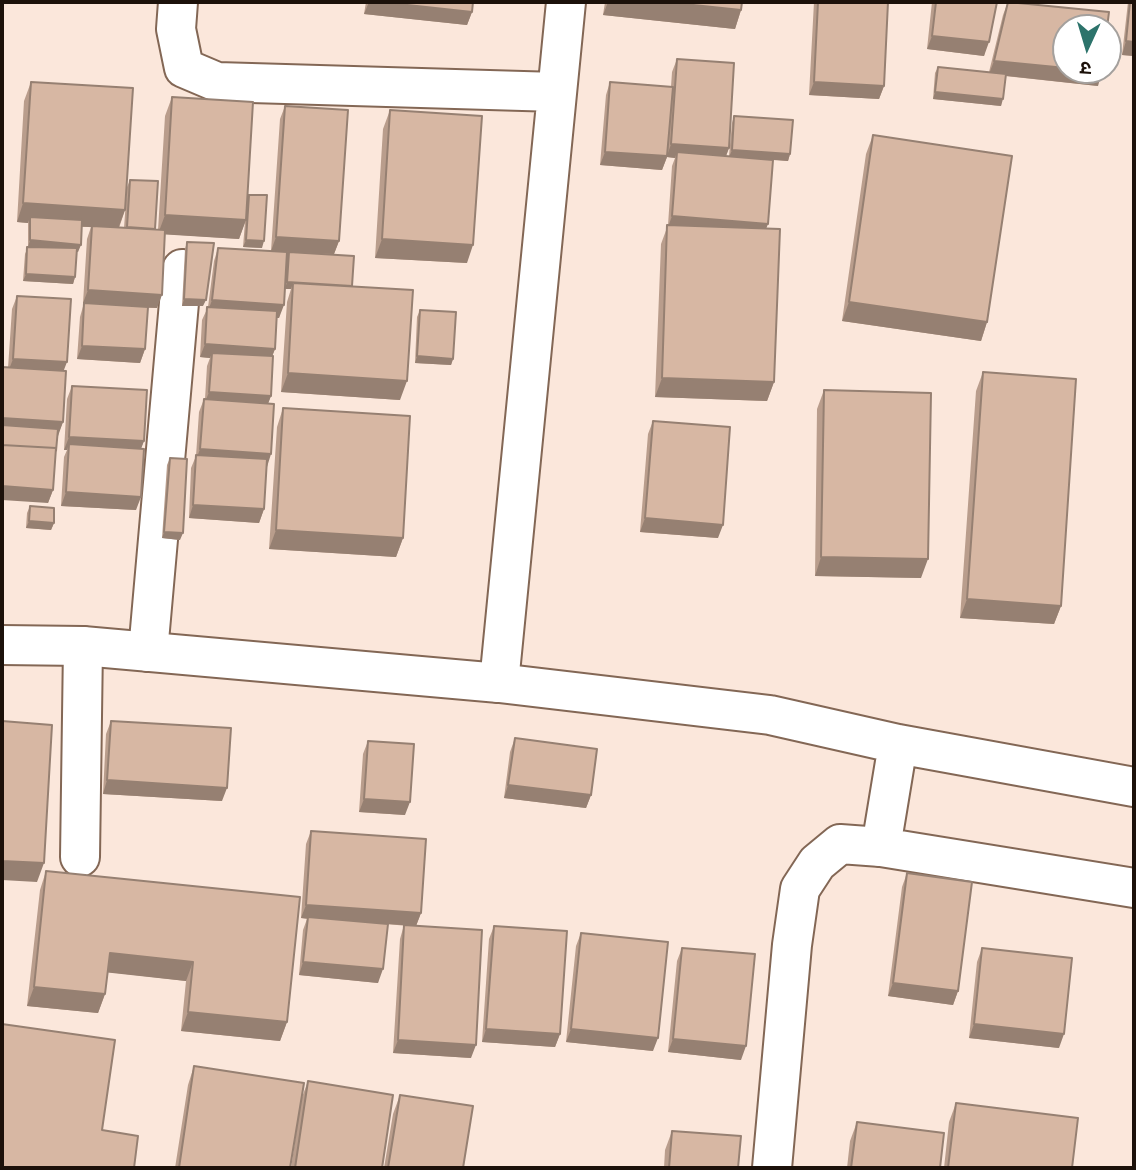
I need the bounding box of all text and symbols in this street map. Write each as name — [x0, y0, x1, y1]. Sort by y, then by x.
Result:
north arrow — [1052, 14, 1122, 84]
text: उ — [1079, 57, 1092, 80]

